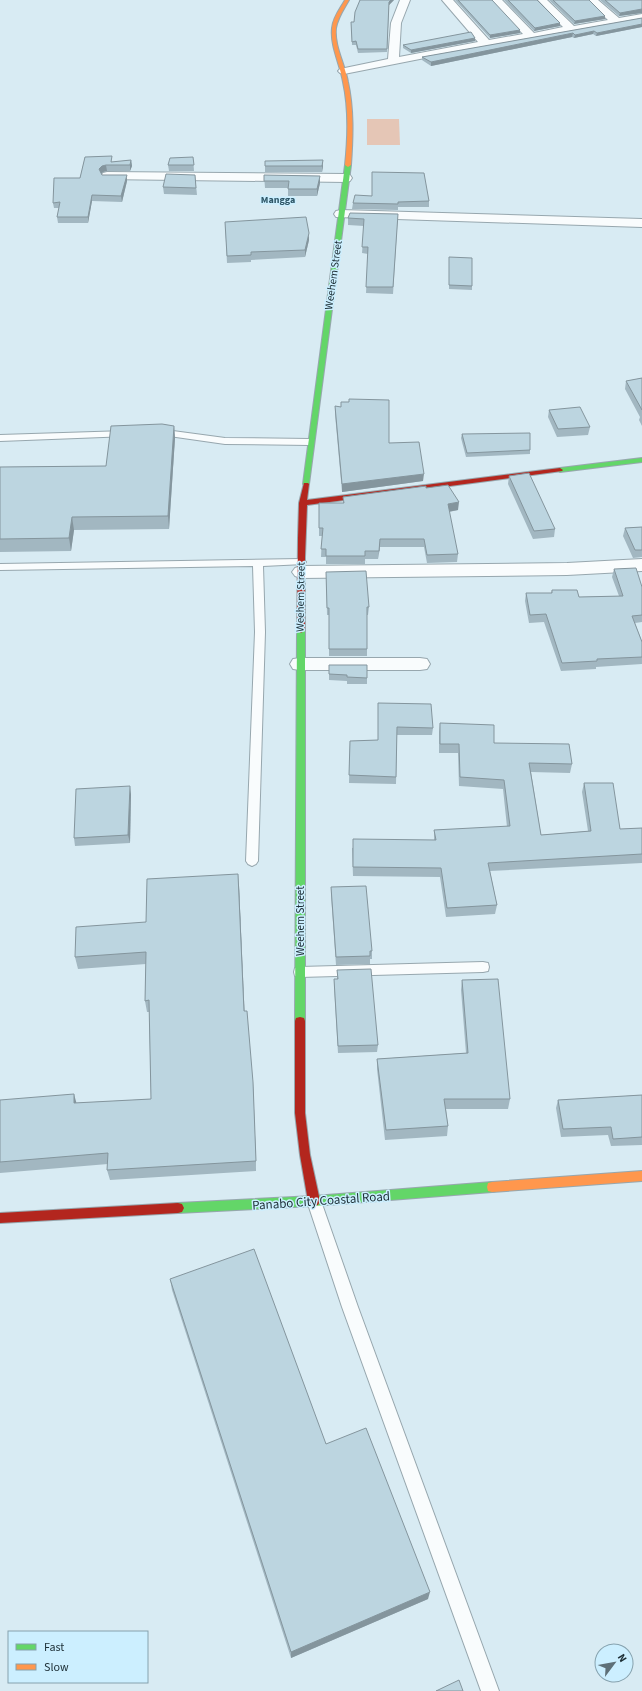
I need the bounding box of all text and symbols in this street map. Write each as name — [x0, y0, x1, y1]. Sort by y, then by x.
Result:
district label: Mangga — [261, 193, 295, 207]
street label: Weehem Street — [321, 239, 346, 311]
street label: Weehem Street — [292, 562, 309, 632]
street label: Weehem Street — [293, 886, 308, 956]
street label: Panabo City Coastal Road — [252, 1187, 391, 1215]
legend — [8, 1631, 148, 1683]
text: Fast — [44, 1639, 64, 1656]
north arrow — [594, 1643, 634, 1683]
text: N — [614, 1651, 630, 1665]
text: Slow — [44, 1659, 69, 1676]

